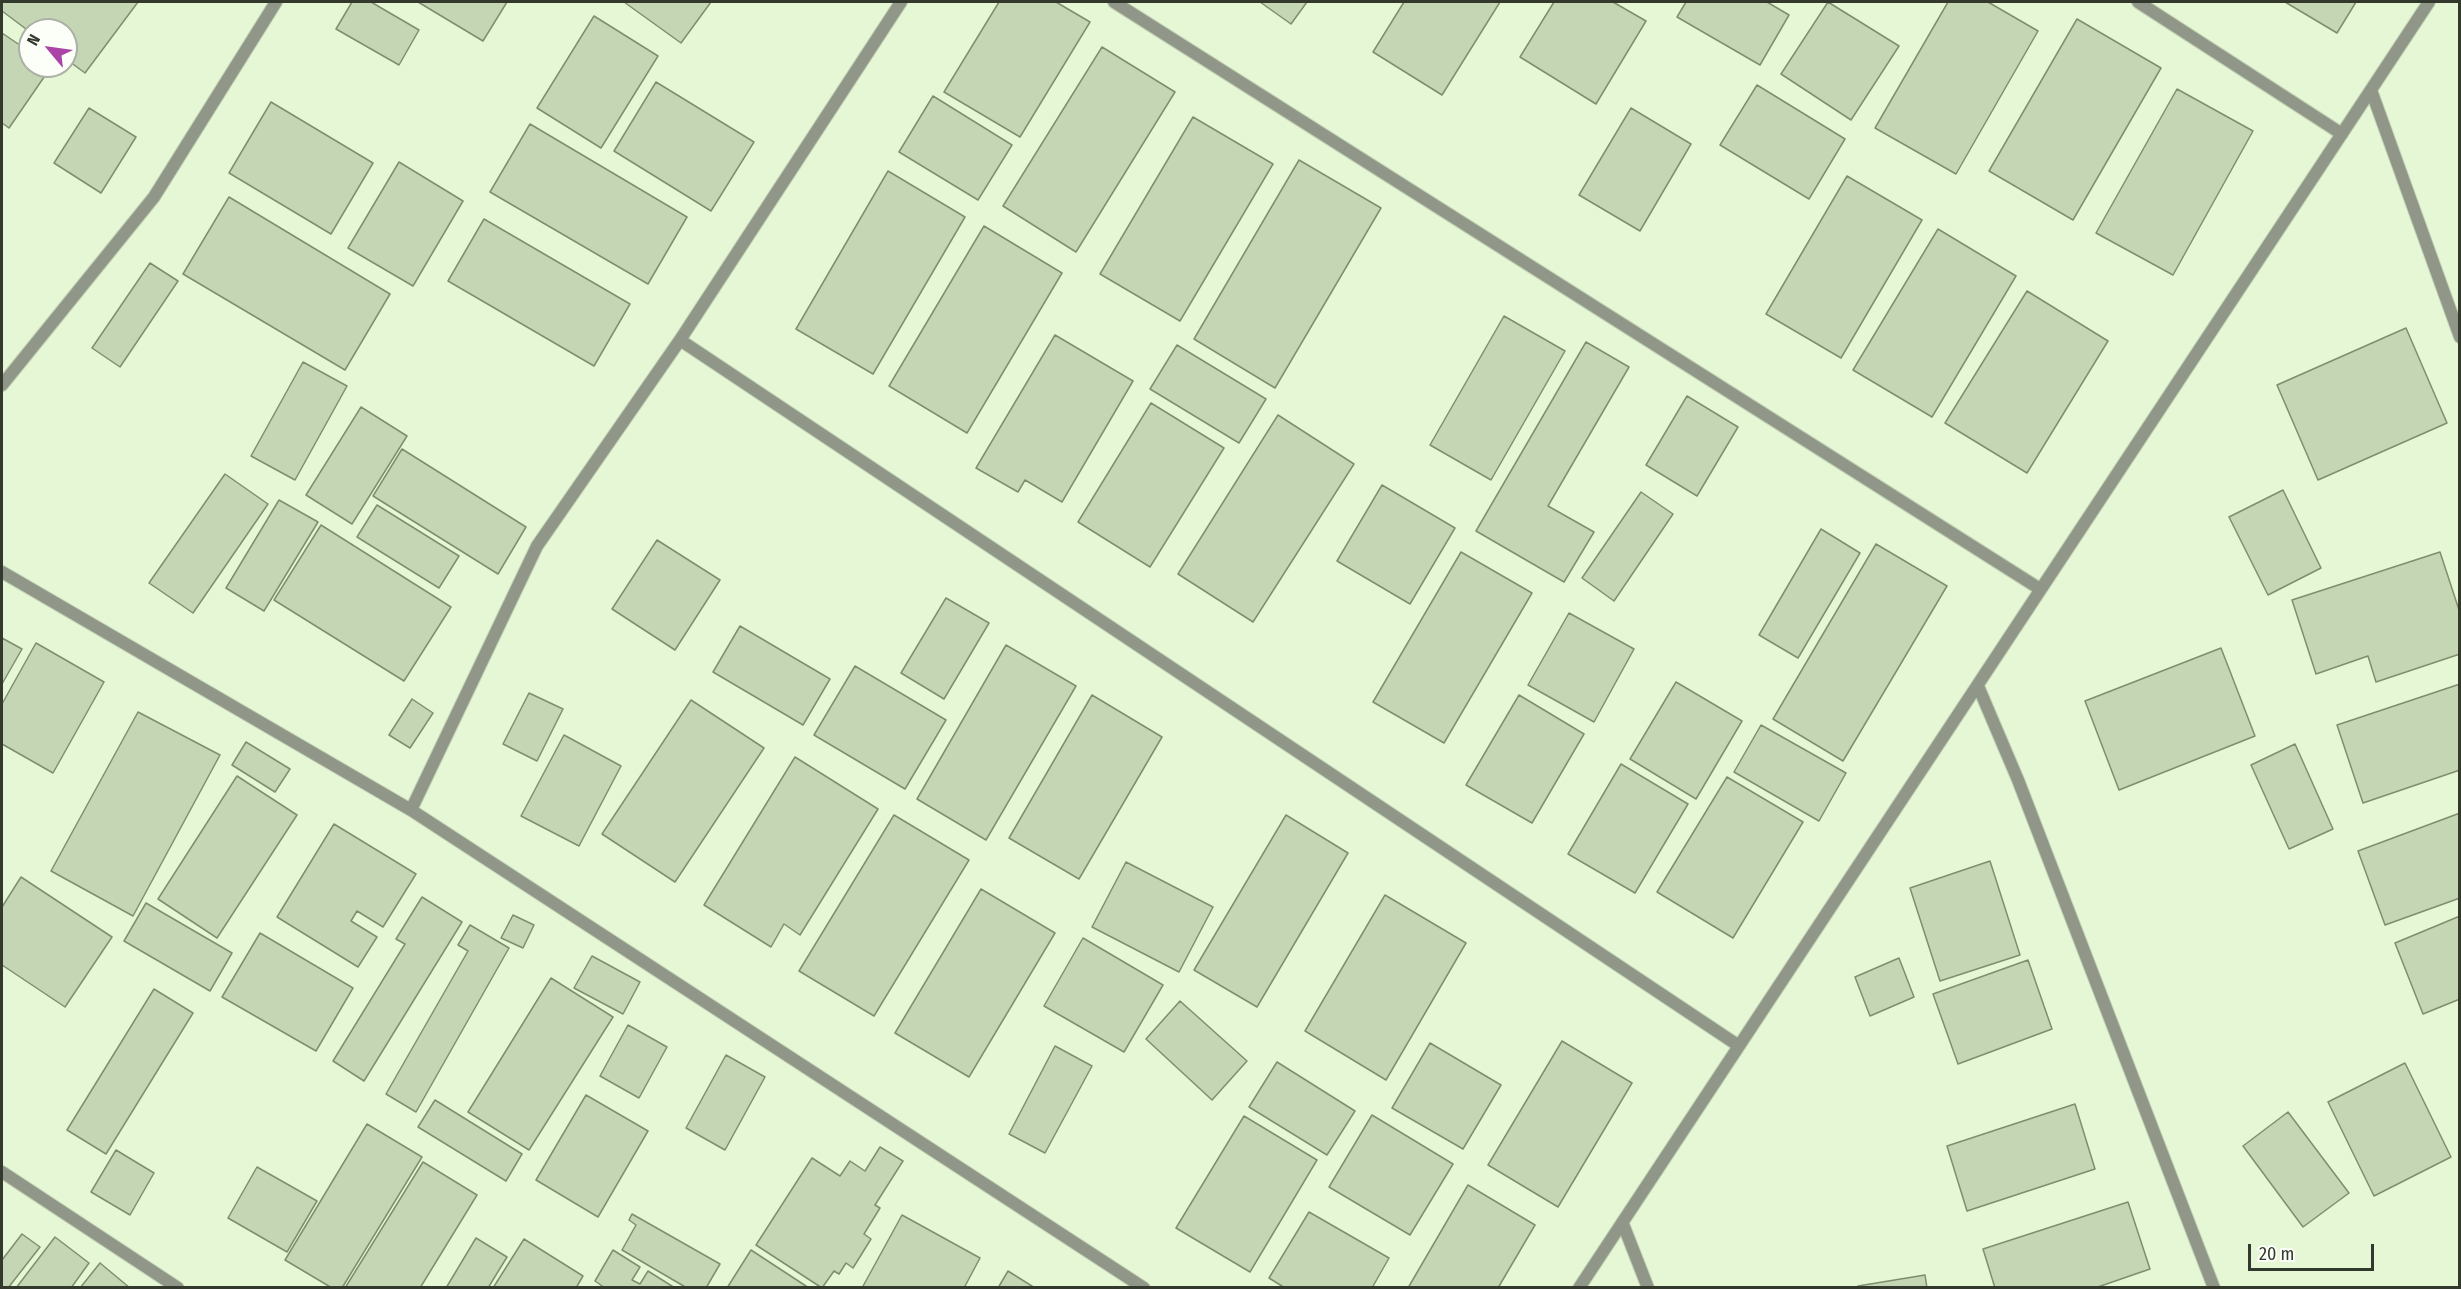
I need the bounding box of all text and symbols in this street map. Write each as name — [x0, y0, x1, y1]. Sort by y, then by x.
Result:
north arrow — [18, 18, 78, 78]
text: N — [23, 31, 44, 49]
scale bar — [2251, 1232, 2377, 1270]
text: 20 m — [2259, 1243, 2294, 1265]

